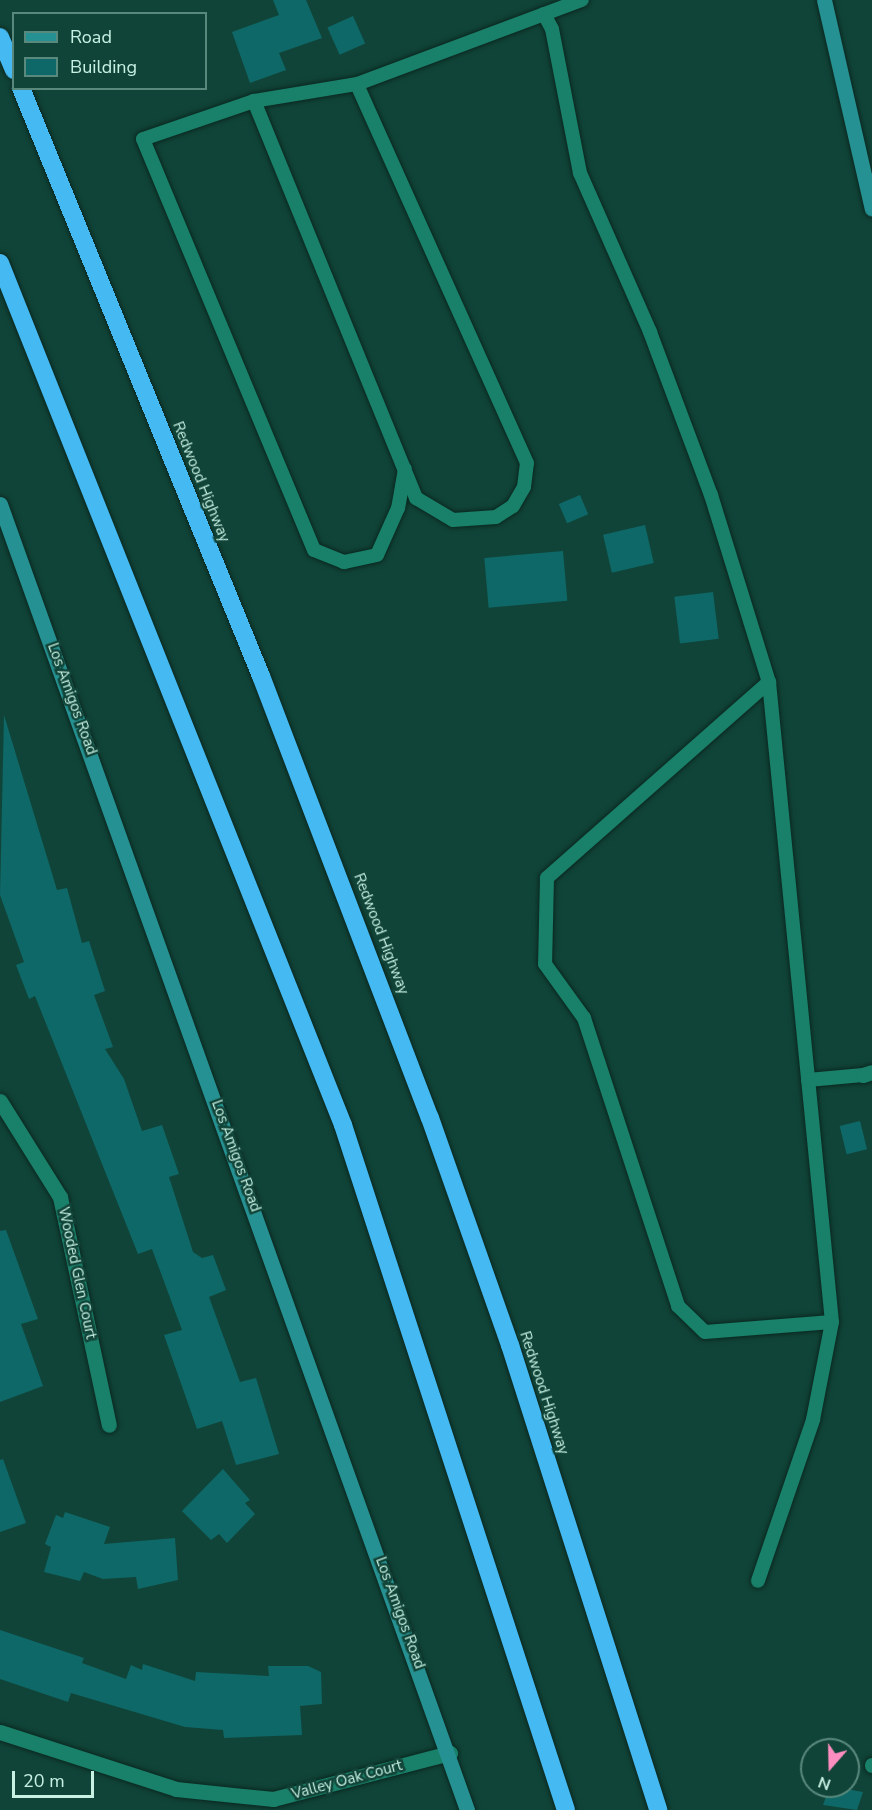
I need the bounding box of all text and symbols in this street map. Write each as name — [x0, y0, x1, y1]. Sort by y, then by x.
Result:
legend — [12, 12, 207, 90]
text: Road — [70, 25, 112, 49]
text: Building — [70, 55, 137, 79]
street label: Redwood Highway — [169, 419, 233, 545]
street label: Los Amigos Road — [43, 641, 101, 757]
street label: Redwood Highway — [350, 871, 412, 997]
street label: Los Amigos Road — [207, 1098, 265, 1214]
street label: Wooded Glen Court — [54, 1205, 100, 1341]
street label: Redwood Highway — [516, 1329, 572, 1457]
street label: Los Amigos Road — [371, 1555, 429, 1671]
north arrow — [800, 1738, 860, 1798]
street label: Valley Oak Court — [290, 1757, 404, 1803]
scale bar — [15, 1759, 98, 1797]
text: 20 m — [23, 1769, 65, 1793]
text: N — [815, 1771, 834, 1795]

